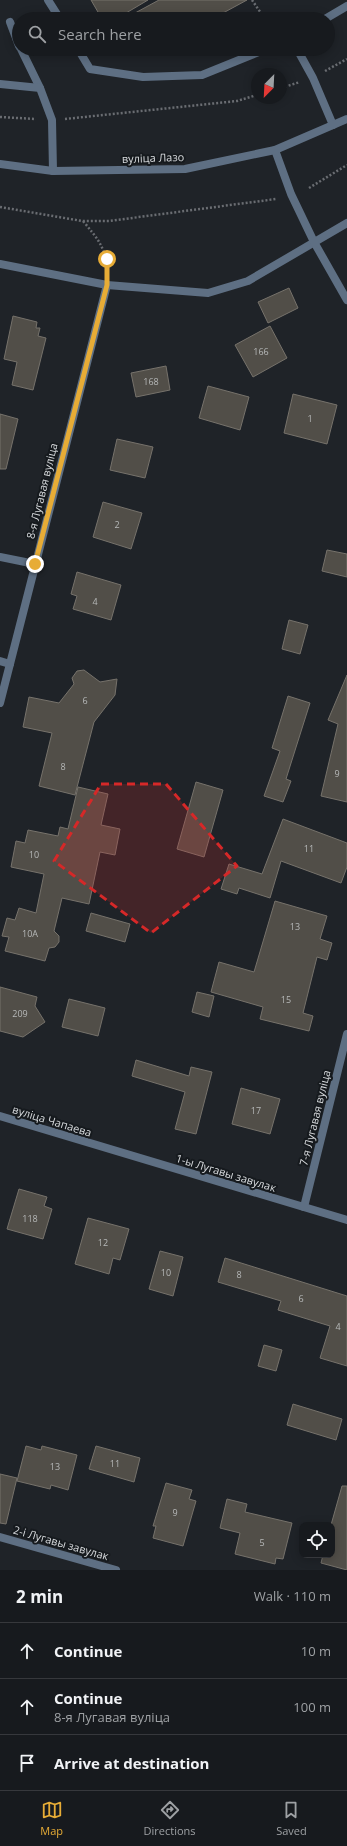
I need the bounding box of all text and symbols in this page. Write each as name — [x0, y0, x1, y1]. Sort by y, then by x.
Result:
search box — [12, 12, 335, 56]
icon: search — [26, 23, 48, 45]
text: Search here — [58, 24, 142, 44]
north arrow — [251, 68, 287, 104]
street label: вуліца Лазо — [121, 149, 185, 166]
route start — [98, 250, 116, 268]
house number: 166 — [253, 345, 269, 358]
house number: 168 — [143, 375, 159, 388]
house number: 1 — [307, 412, 313, 425]
street label: 8-я Лугавая вуліца — [22, 441, 61, 540]
house number: 2 — [114, 518, 120, 531]
route end — [26, 555, 44, 573]
house number: 4 — [92, 595, 98, 608]
house number: 6 — [82, 694, 88, 707]
house number: 8 — [60, 760, 66, 773]
house number: 9 — [334, 767, 340, 780]
house number: 11 — [304, 842, 314, 855]
house number: 10 — [29, 848, 39, 861]
house number: 13 — [290, 920, 300, 933]
house number: 10А — [22, 927, 38, 940]
house number: 15 — [281, 993, 291, 1006]
house number: 209 — [12, 1007, 28, 1020]
street label: 7-я Лугавая вуліца — [295, 1068, 334, 1167]
street label: вуліца Чапаева — [11, 1101, 94, 1140]
house number: 17 — [251, 1104, 261, 1117]
street label: 1-ы Лугавы завулак — [174, 1150, 278, 1195]
house number: 118 — [22, 1212, 38, 1225]
house number: 12 — [98, 1236, 108, 1249]
house number: 10 — [161, 1266, 171, 1279]
house number: 8 — [236, 1268, 242, 1281]
house number: 6 — [298, 1292, 304, 1305]
house number: 4 — [335, 1320, 341, 1333]
house number: 11 — [110, 1457, 120, 1470]
house number: 13 — [50, 1460, 60, 1473]
house number: 9 — [172, 1506, 178, 1519]
street label: 2-і Лугавы завулак — [12, 1522, 111, 1563]
map controls — [299, 1522, 335, 1558]
button: locate — [299, 1522, 335, 1558]
house number: 5 — [259, 1536, 265, 1549]
text: 2 min — [16, 1585, 63, 1608]
text: Walk · 110 m — [254, 1587, 331, 1605]
icon: ahead — [16, 1640, 38, 1662]
text: Continue — [54, 1641, 122, 1661]
text: 10 m — [301, 1642, 331, 1660]
text: Continue — [54, 1688, 122, 1708]
icon: ahead — [16, 1696, 38, 1718]
text: 100 m — [293, 1698, 331, 1716]
text: 8-я Лугавая вуліца — [54, 1708, 170, 1726]
icon: arrive — [16, 1752, 38, 1774]
text: Arrive at destination — [54, 1753, 209, 1773]
tab: Map — [40, 1799, 63, 1838]
tab: Directions — [144, 1799, 196, 1838]
tab: Saved — [276, 1799, 307, 1838]

